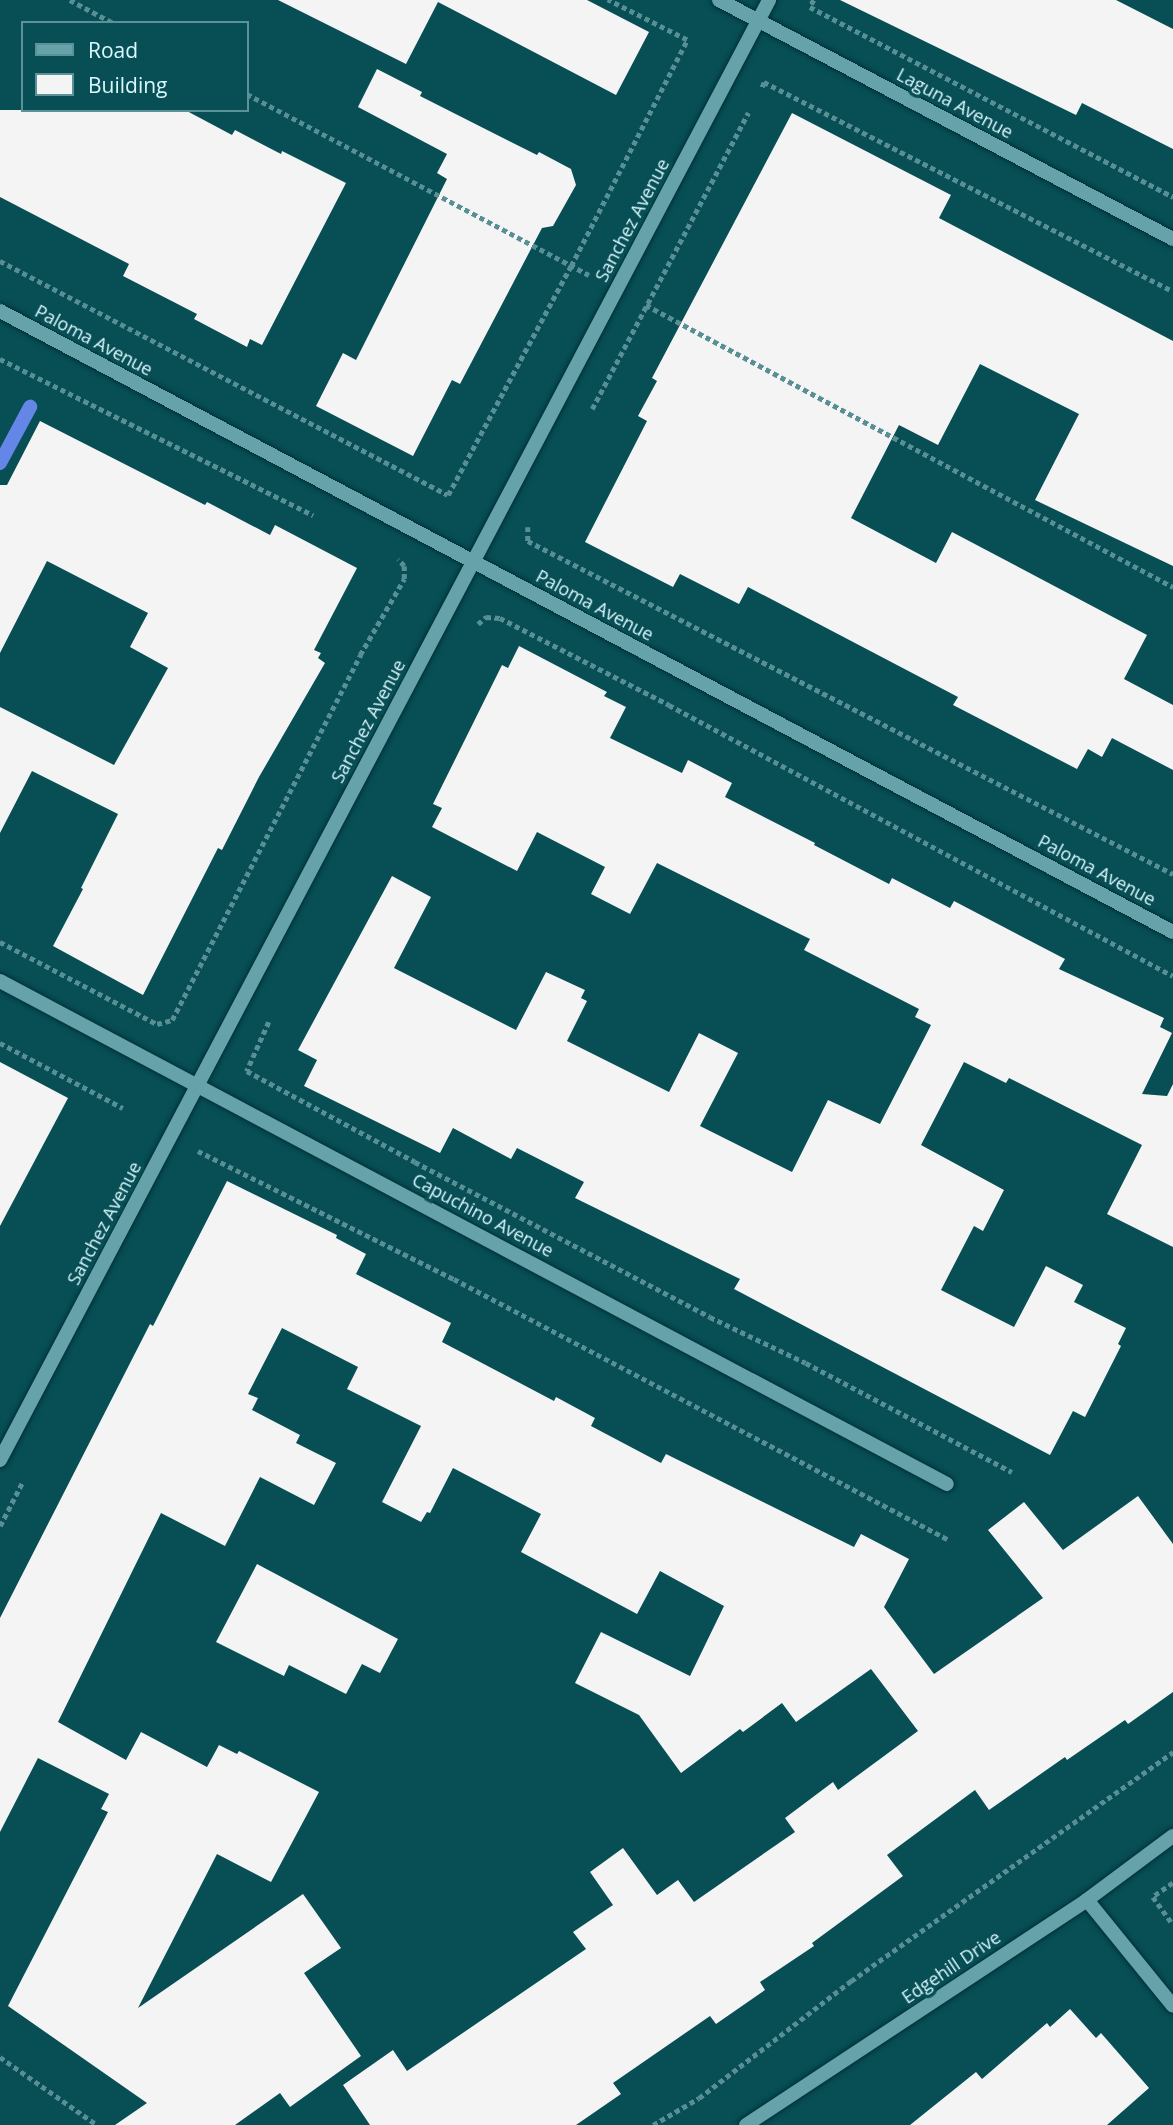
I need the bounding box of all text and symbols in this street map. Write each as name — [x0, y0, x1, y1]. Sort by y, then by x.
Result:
legend — [21, 21, 248, 112]
text: Road — [88, 36, 138, 64]
street label: Laguna Avenue — [893, 63, 1017, 143]
text: Building — [88, 71, 167, 99]
street label: Sanchez Avenue — [590, 155, 674, 285]
street label: Paloma Avenue — [31, 300, 157, 380]
street label: Paloma Avenue — [532, 565, 658, 645]
street label: Sanchez Avenue — [326, 656, 410, 786]
street label: Paloma Avenue — [1034, 830, 1160, 910]
street label: Sanchez Avenue — [62, 1158, 146, 1288]
street label: Capuchino Avenue — [409, 1169, 557, 1261]
street label: Edgehill Drive — [898, 1926, 1004, 2008]

